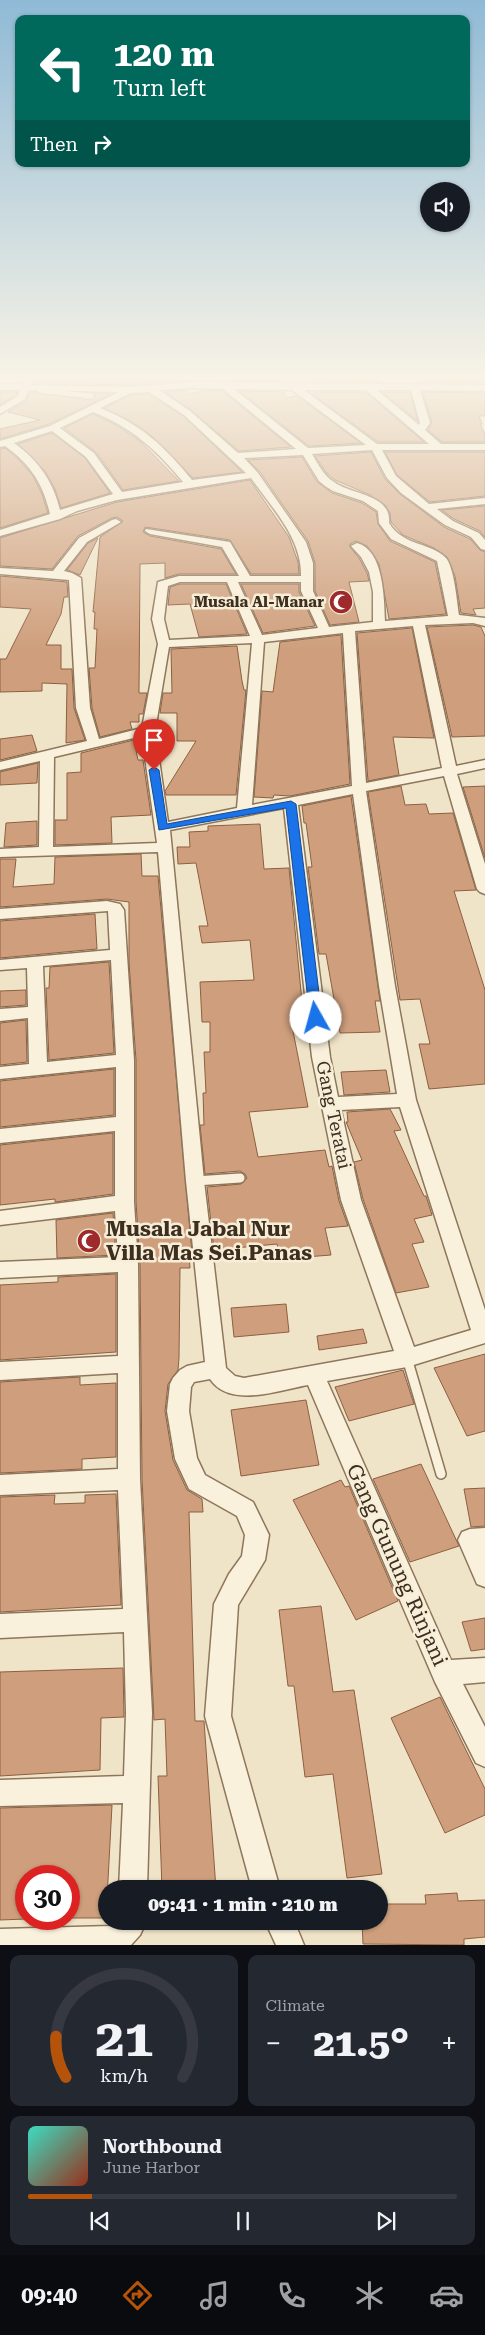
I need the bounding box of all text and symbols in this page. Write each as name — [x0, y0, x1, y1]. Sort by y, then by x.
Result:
text: 120 m — [113, 34, 214, 75]
icon: left — [30, 35, 95, 100]
text: Turn left — [113, 76, 206, 101]
icon: right — [88, 130, 116, 158]
text: Then — [30, 133, 78, 156]
map controls — [420, 182, 470, 232]
button: sound — [420, 182, 470, 232]
mosque icon: Musala Al-Manar — [328, 589, 354, 615]
place label: Musala Al-Manar — [194, 593, 324, 611]
pin — [133, 719, 175, 770]
icon: arrive — [140, 726, 168, 754]
position arrow — [289, 991, 341, 1043]
street label: Gang Teratai — [312, 1059, 356, 1171]
place label: Musala Jabal Nur Villa Mas Sei.Panas — [106, 1217, 312, 1265]
mosque icon: Musala Jabal Nur Villa Mas Sei.Panas — [76, 1228, 102, 1254]
street label: Gang Gunung Rinjani — [342, 1460, 453, 1670]
speed limit sign: 30 — [15, 1865, 80, 1930]
text: 09:41 · 1 min · 210 m — [148, 1893, 338, 1916]
text: Climate — [266, 1996, 325, 2015]
text: 21 — [95, 2008, 153, 2069]
text: 21.5° — [313, 2021, 409, 2065]
text: − — [266, 2027, 281, 2060]
text: + — [441, 2027, 457, 2060]
text: km/h — [100, 2065, 148, 2086]
text: Northbound — [103, 2135, 222, 2158]
text: June Harbor — [103, 2158, 200, 2177]
icon: previous — [86, 2207, 114, 2235]
icon: pause — [229, 2207, 257, 2235]
icon: next — [372, 2207, 400, 2235]
icon: directions — [120, 2278, 155, 2313]
icon: music — [197, 2278, 232, 2313]
icon: phone — [274, 2278, 309, 2313]
icon: climate — [352, 2278, 387, 2313]
icon: car — [429, 2278, 464, 2313]
text: 09:40 — [21, 2283, 77, 2308]

